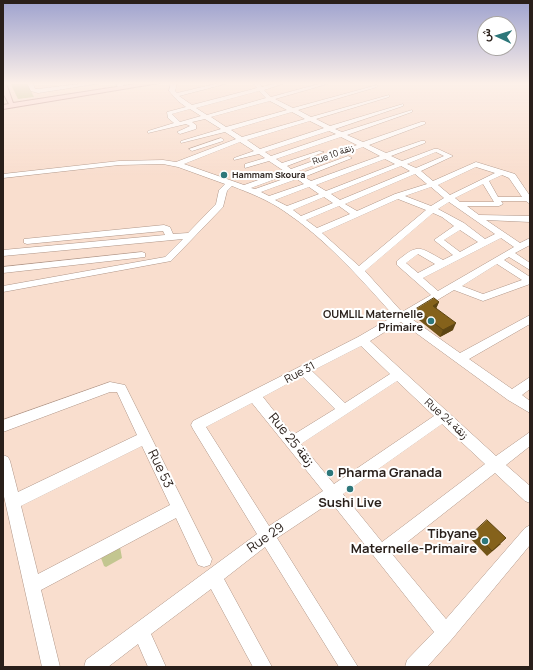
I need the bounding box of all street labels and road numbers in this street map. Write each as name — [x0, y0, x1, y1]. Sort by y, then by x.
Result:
street label: Rue 10 زنقة — [311, 143, 355, 167]
street label: Rue 31 — [283, 360, 317, 386]
street label: Rue 24 زنقة — [421, 396, 471, 442]
street label: Rue 25 زنقة — [265, 410, 317, 470]
street label: Rue 53 — [144, 447, 176, 491]
street label: Rue 29 — [244, 520, 288, 556]

